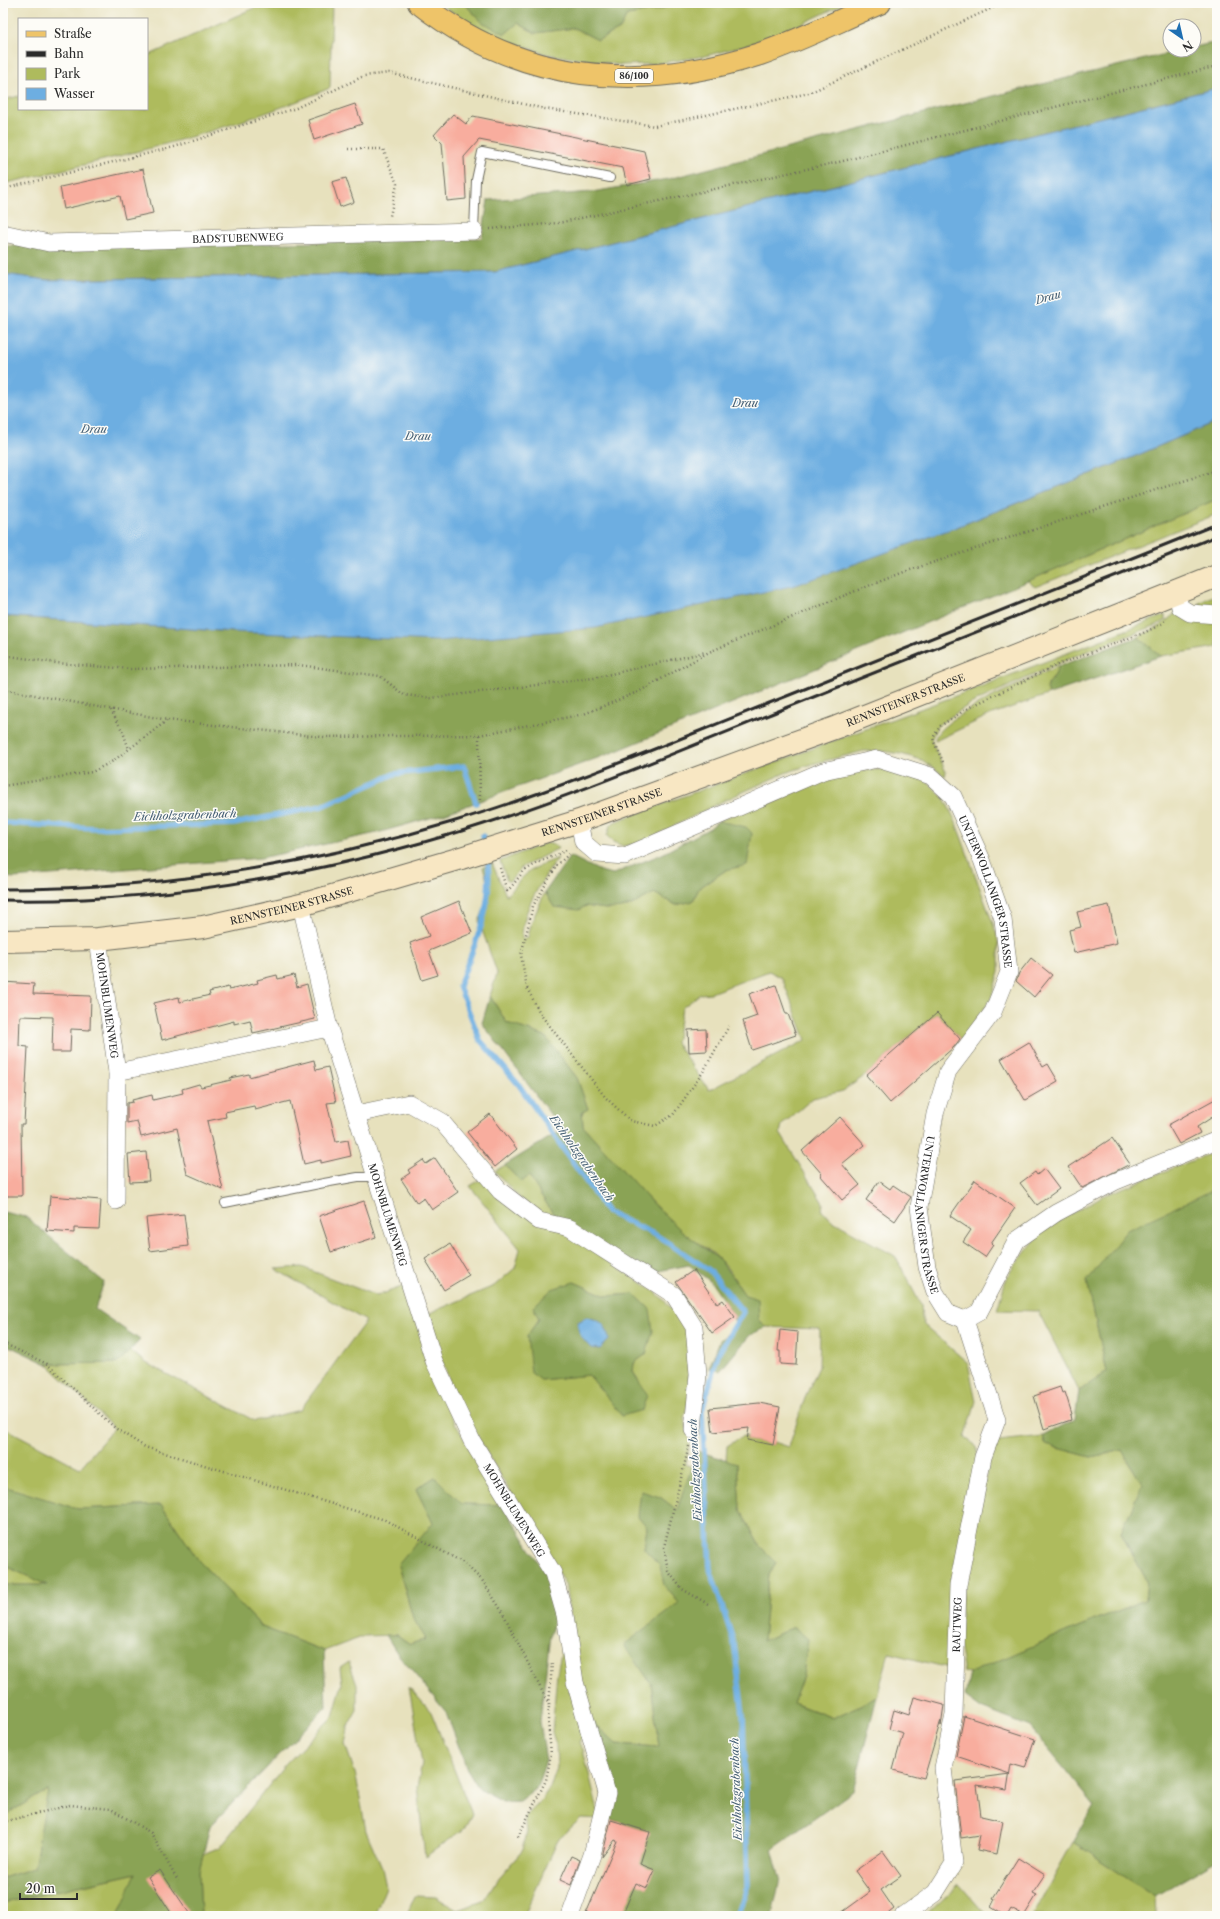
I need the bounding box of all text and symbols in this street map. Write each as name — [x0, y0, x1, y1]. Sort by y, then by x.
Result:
legend — [18, 18, 148, 110]
north arrow — [1162, 18, 1202, 58]
text: Straße — [54, 26, 92, 41]
text: N — [1179, 38, 1195, 55]
text: Bahn — [54, 46, 84, 61]
text: Park — [54, 66, 81, 81]
road number: 86/100 — [615, 69, 653, 83]
text: Wasser — [53, 86, 95, 101]
street label: BADSTUBENWEG — [192, 230, 284, 246]
water label: Drau — [1033, 287, 1063, 307]
water label: Drau — [731, 396, 758, 410]
water label: Drau — [80, 422, 108, 436]
water label: Drau — [404, 429, 432, 443]
street label: RENNSTEINER STRASSE — [844, 671, 967, 730]
street label: RENNSTEINER STRASSE — [540, 785, 664, 839]
water label: Eichholzgrabenbach — [132, 806, 237, 824]
street label: UNTERWOLLANIGER STRASSE — [956, 813, 1015, 969]
street label: RENNSTEINER STRASSE — [229, 884, 355, 928]
street label: MOHNBLUMENWEG — [93, 951, 121, 1059]
water label: Eichholzgrabenbach — [546, 1111, 617, 1204]
street label: UNTERWOLLANIGER STRASSE — [912, 1135, 941, 1296]
street label: MOHNBLUMENWEG — [365, 1162, 410, 1268]
water label: Eichholzgrabenbach — [685, 1418, 705, 1523]
street label: MOHNBLUMENWEG — [480, 1461, 548, 1560]
street label: RAUTWEG — [950, 1597, 965, 1653]
water label: Eichholzgrabenbach — [727, 1737, 745, 1842]
scale bar — [20, 1875, 77, 1901]
text: 20 m — [26, 1881, 55, 1896]

